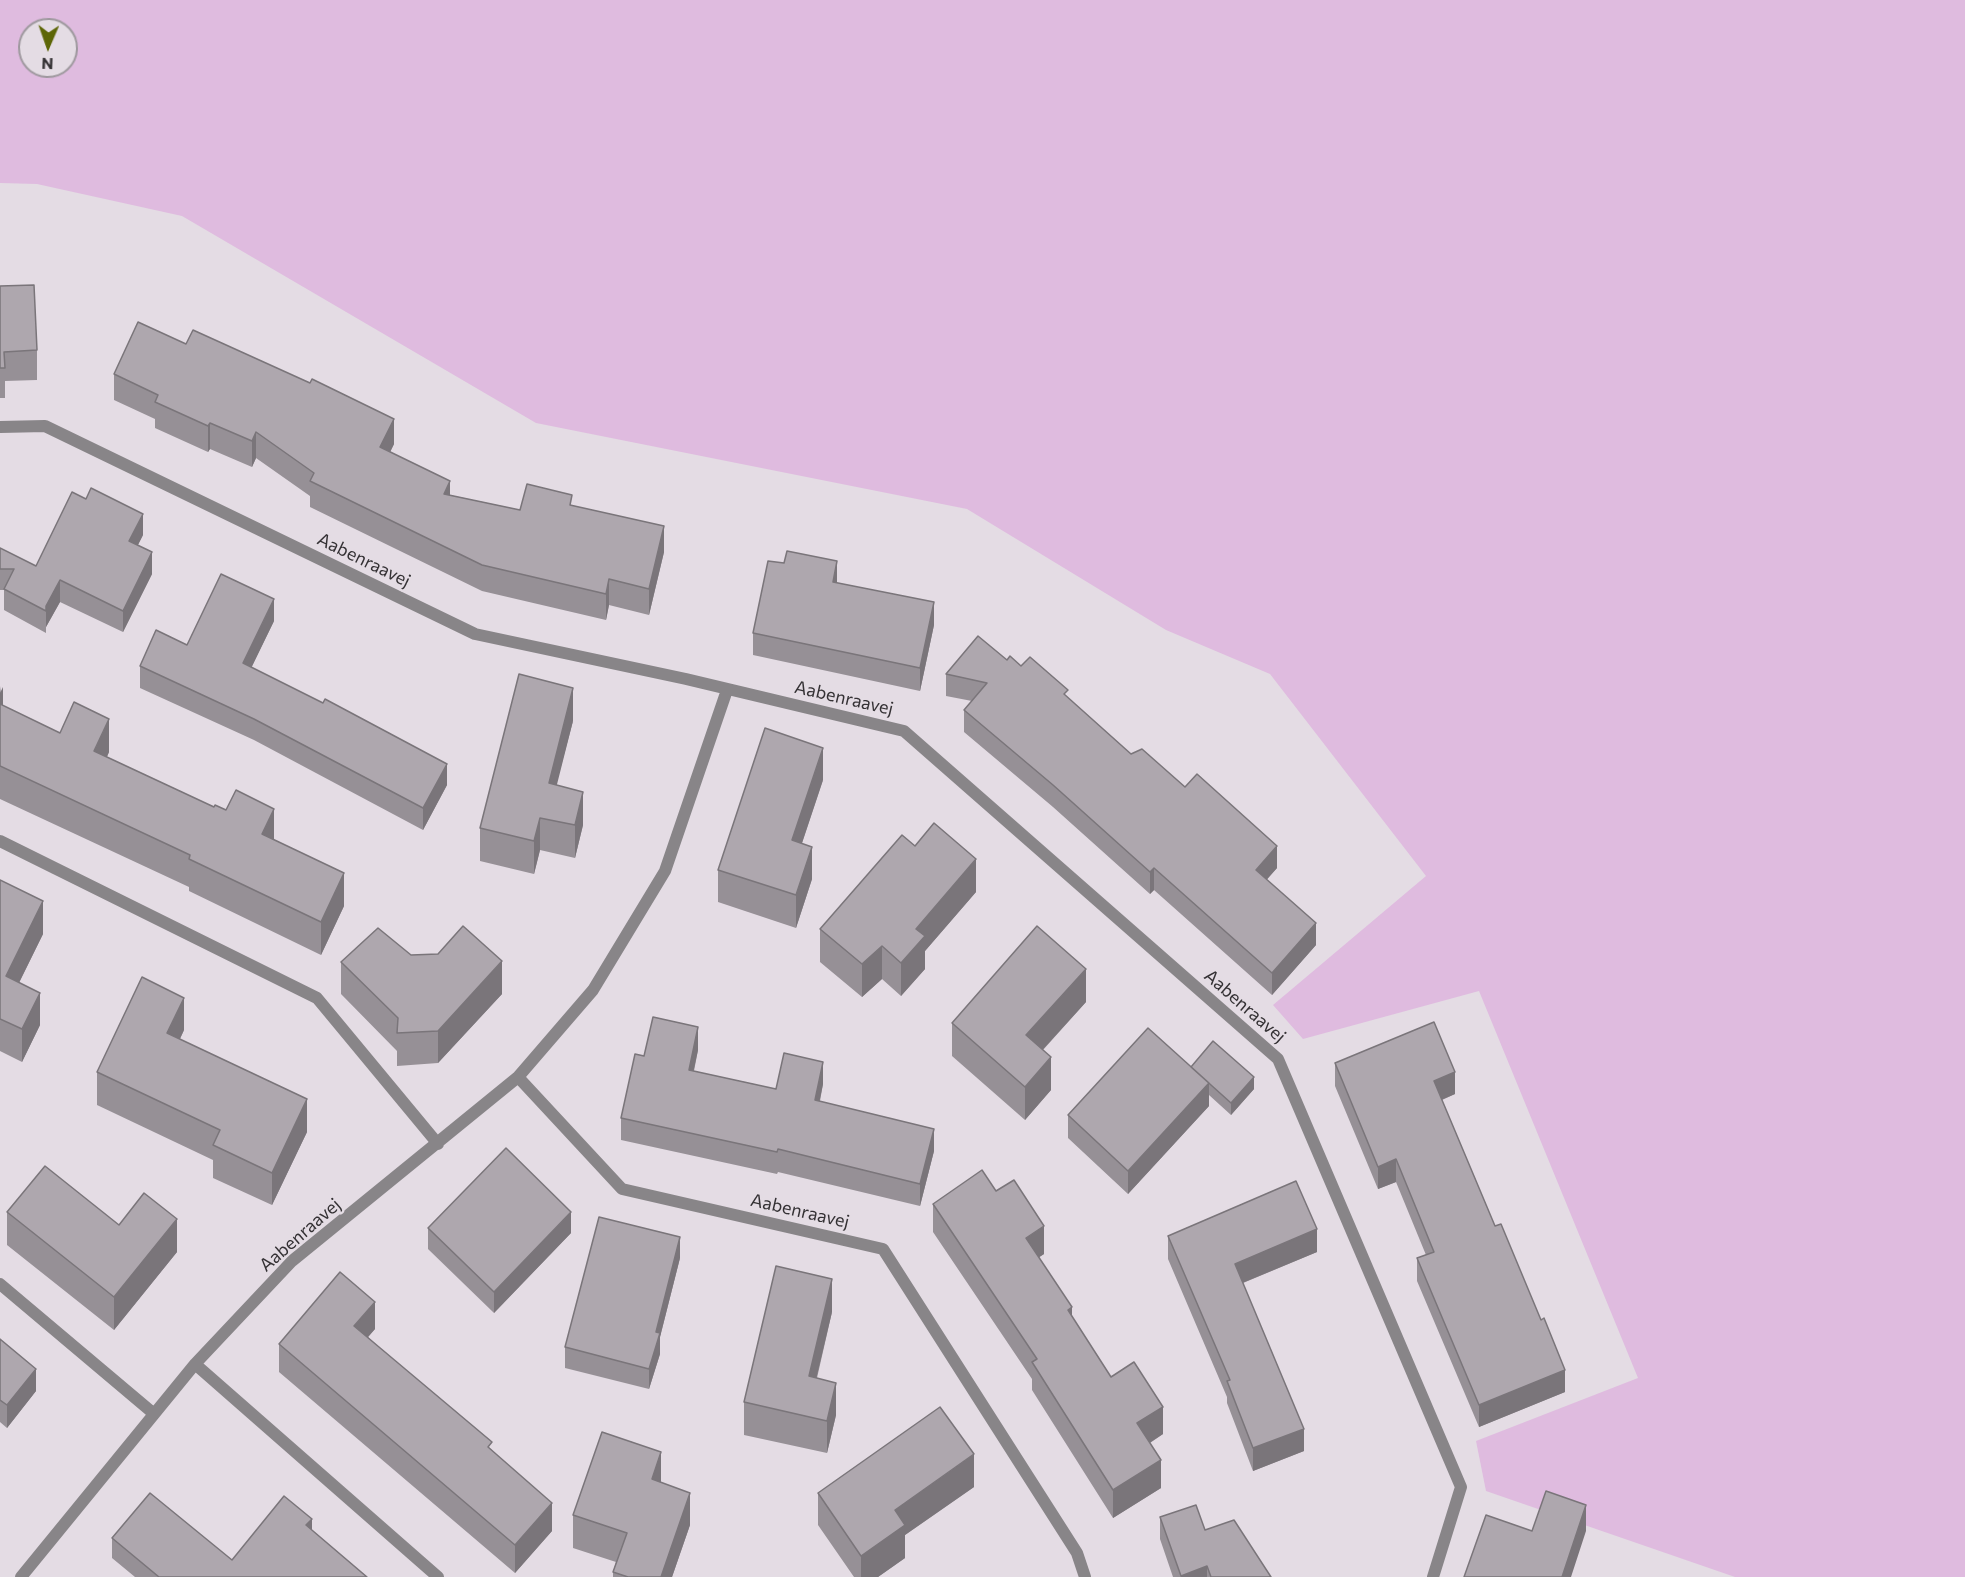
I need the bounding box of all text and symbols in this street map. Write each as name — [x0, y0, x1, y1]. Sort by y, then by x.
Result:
north arrow — [18, 18, 78, 78]
text: N — [41, 55, 54, 74]
street label: Aabenraavej — [314, 528, 414, 592]
street label: Aabenraavej — [792, 676, 896, 720]
street label: Aabenraavej — [1200, 965, 1290, 1047]
street label: Aabenraavej — [748, 1189, 852, 1233]
street label: Aabenraavej — [255, 1194, 345, 1276]

